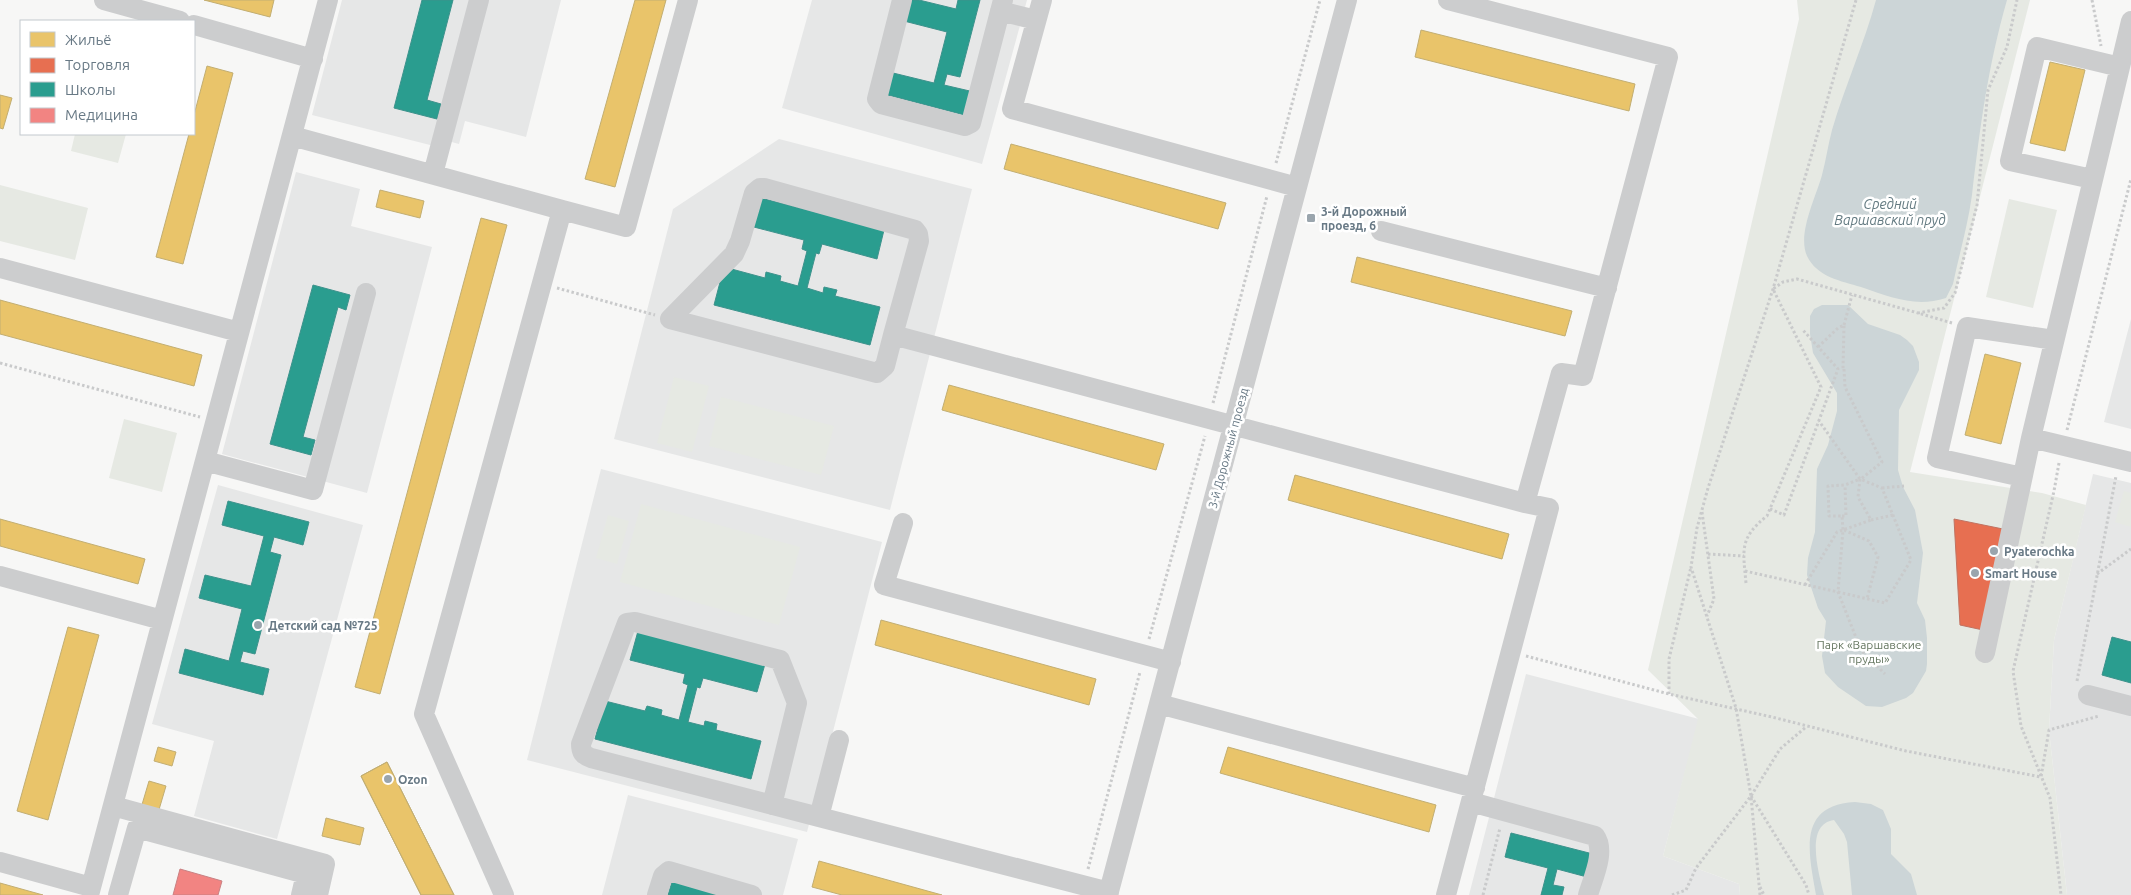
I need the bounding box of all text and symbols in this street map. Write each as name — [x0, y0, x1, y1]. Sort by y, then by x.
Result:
legend — [20, 20, 195, 135]
text: Жильё — [65, 31, 112, 48]
text: Торговля — [65, 56, 130, 73]
text: Школы — [65, 81, 116, 98]
text: Медицина — [65, 106, 138, 123]
water label: Средний Варшавский пруд — [1834, 196, 1946, 228]
place label: 3-й Дорожный проезд, 6 — [1321, 205, 1407, 232]
marker: 3-й Дорожный проезд, 6 — [1305, 212, 1317, 224]
street label: 3-й Дорожный проезд — [1206, 386, 1250, 510]
marker: Pyaterochka — [1988, 545, 2000, 557]
place label: Pyaterochka — [2004, 545, 2075, 558]
marker: Smart House — [1969, 567, 1981, 579]
place label: Smart House — [1985, 567, 2057, 580]
marker: Детский сад №725 — [252, 619, 264, 631]
place label: Детский сад №725 — [268, 619, 378, 632]
park label: Парк «Варшавские пруды» — [1817, 638, 1921, 665]
marker: Ozon — [382, 773, 394, 785]
place label: Ozon — [398, 773, 427, 786]

